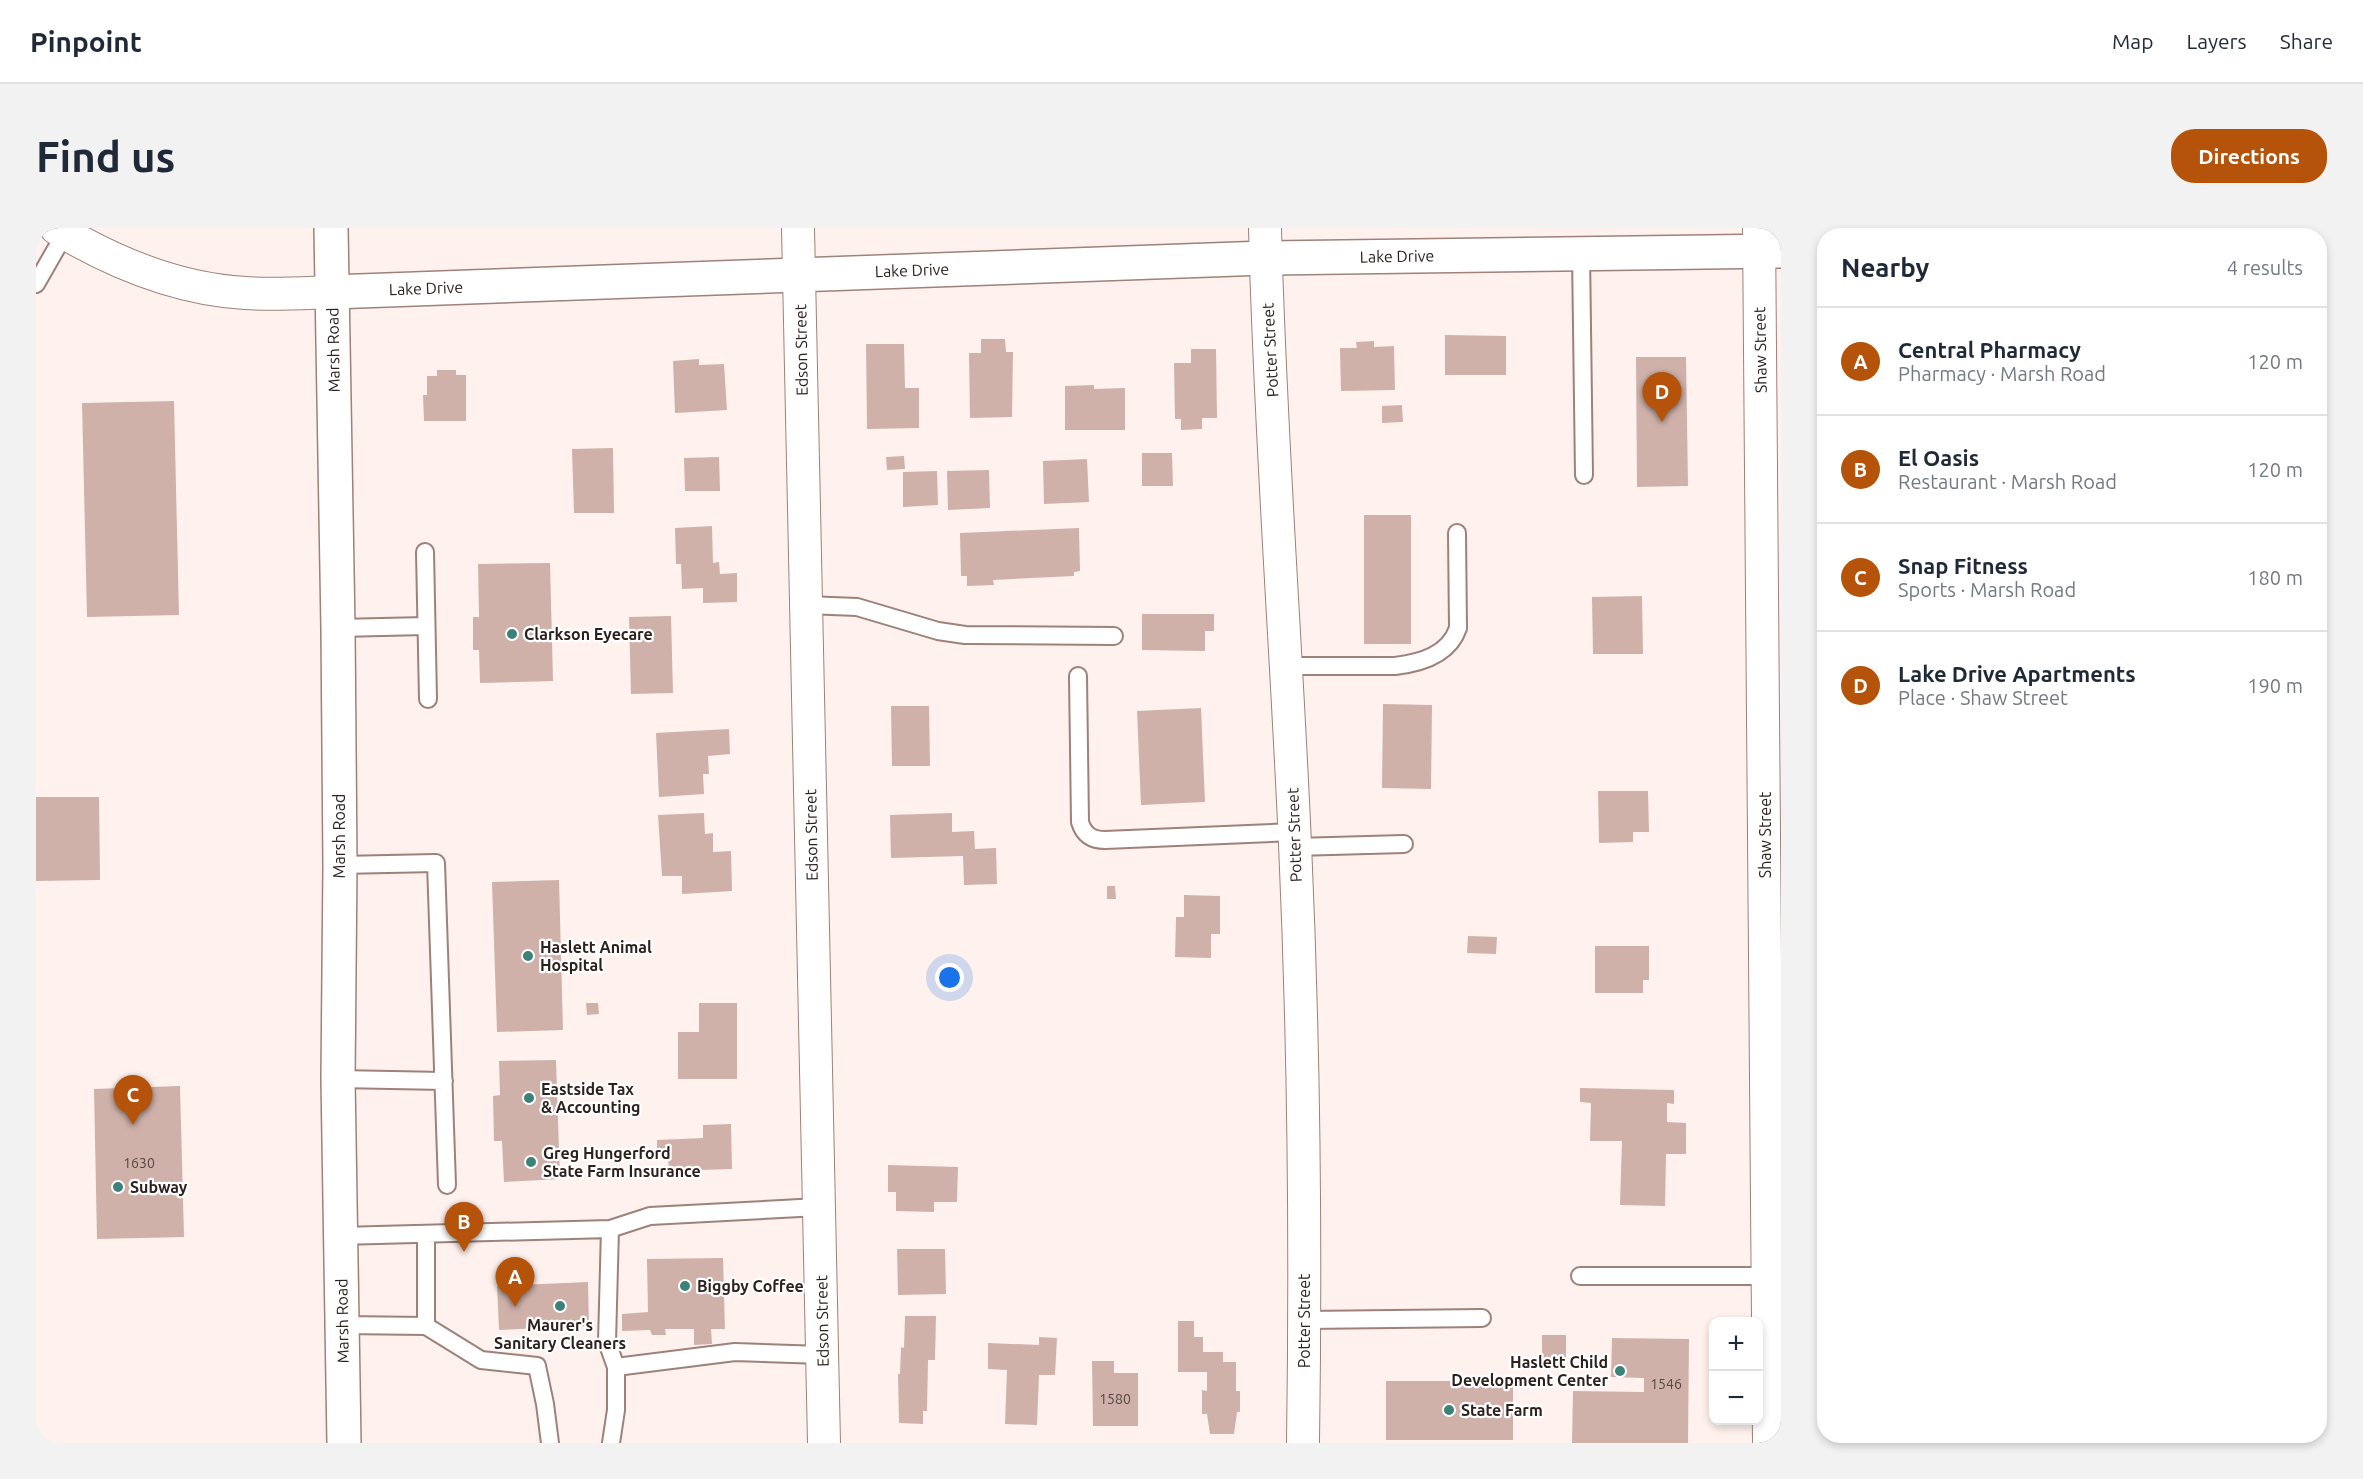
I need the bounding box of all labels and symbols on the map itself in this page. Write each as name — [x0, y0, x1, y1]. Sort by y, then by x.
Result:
street label: Lake Drive — [1360, 246, 1434, 266]
street label: Lake Drive — [874, 260, 950, 280]
street label: Lake Drive — [388, 278, 464, 298]
street label: Potter Street — [1259, 302, 1281, 398]
street label: Edson Street — [791, 303, 811, 396]
street label: Shaw Street — [1750, 306, 1770, 393]
street label: Marsh Road — [323, 307, 343, 393]
pin: D — [1642, 372, 1682, 422]
place label: Clarkson Eyecare — [524, 625, 653, 643]
marker: Clarkson Eyecare — [505, 627, 519, 641]
street label: Potter Street — [1283, 787, 1305, 883]
street label: Edson Street — [801, 788, 821, 881]
street label: Shaw Street — [1756, 791, 1774, 878]
street label: Marsh Road — [330, 794, 348, 878]
place label: Haslett Animal Hospital — [540, 938, 652, 974]
marker: Haslett Animal Hospital — [521, 949, 535, 963]
your location — [935, 963, 964, 992]
pin: C — [114, 1076, 152, 1125]
place label: Eastside Tax & Accounting — [541, 1080, 641, 1116]
marker: Eastside Tax & Accounting — [522, 1091, 536, 1105]
place label: Greg Hungerford State Farm Insurance — [543, 1144, 701, 1180]
house number: 1630 — [123, 1155, 155, 1171]
marker: Greg Hungerford State Farm Insurance — [524, 1155, 538, 1169]
place label: Subway — [130, 1178, 188, 1196]
marker: Subway — [111, 1180, 125, 1194]
pin: B — [444, 1202, 484, 1252]
pin: A — [496, 1258, 534, 1307]
street label: Potter Street — [1295, 1273, 1313, 1368]
street label: Edson Street — [812, 1274, 832, 1367]
place label: Biggby Coffee — [697, 1277, 804, 1295]
street label: Marsh Road — [332, 1278, 352, 1364]
marker: Biggby Coffee — [678, 1279, 692, 1293]
marker: Maurer's Sanitary Cleaners — [553, 1299, 567, 1313]
place label: Maurer's Sanitary Cleaners — [494, 1316, 626, 1352]
place label: Haslett Child Development Center — [1451, 1353, 1608, 1389]
marker: Haslett Child Development Center — [1613, 1364, 1627, 1378]
house number: 1546 — [1650, 1376, 1682, 1392]
house number: 1580 — [1099, 1391, 1131, 1407]
place label: State Farm — [1461, 1401, 1543, 1419]
marker: State Farm — [1442, 1403, 1456, 1417]

